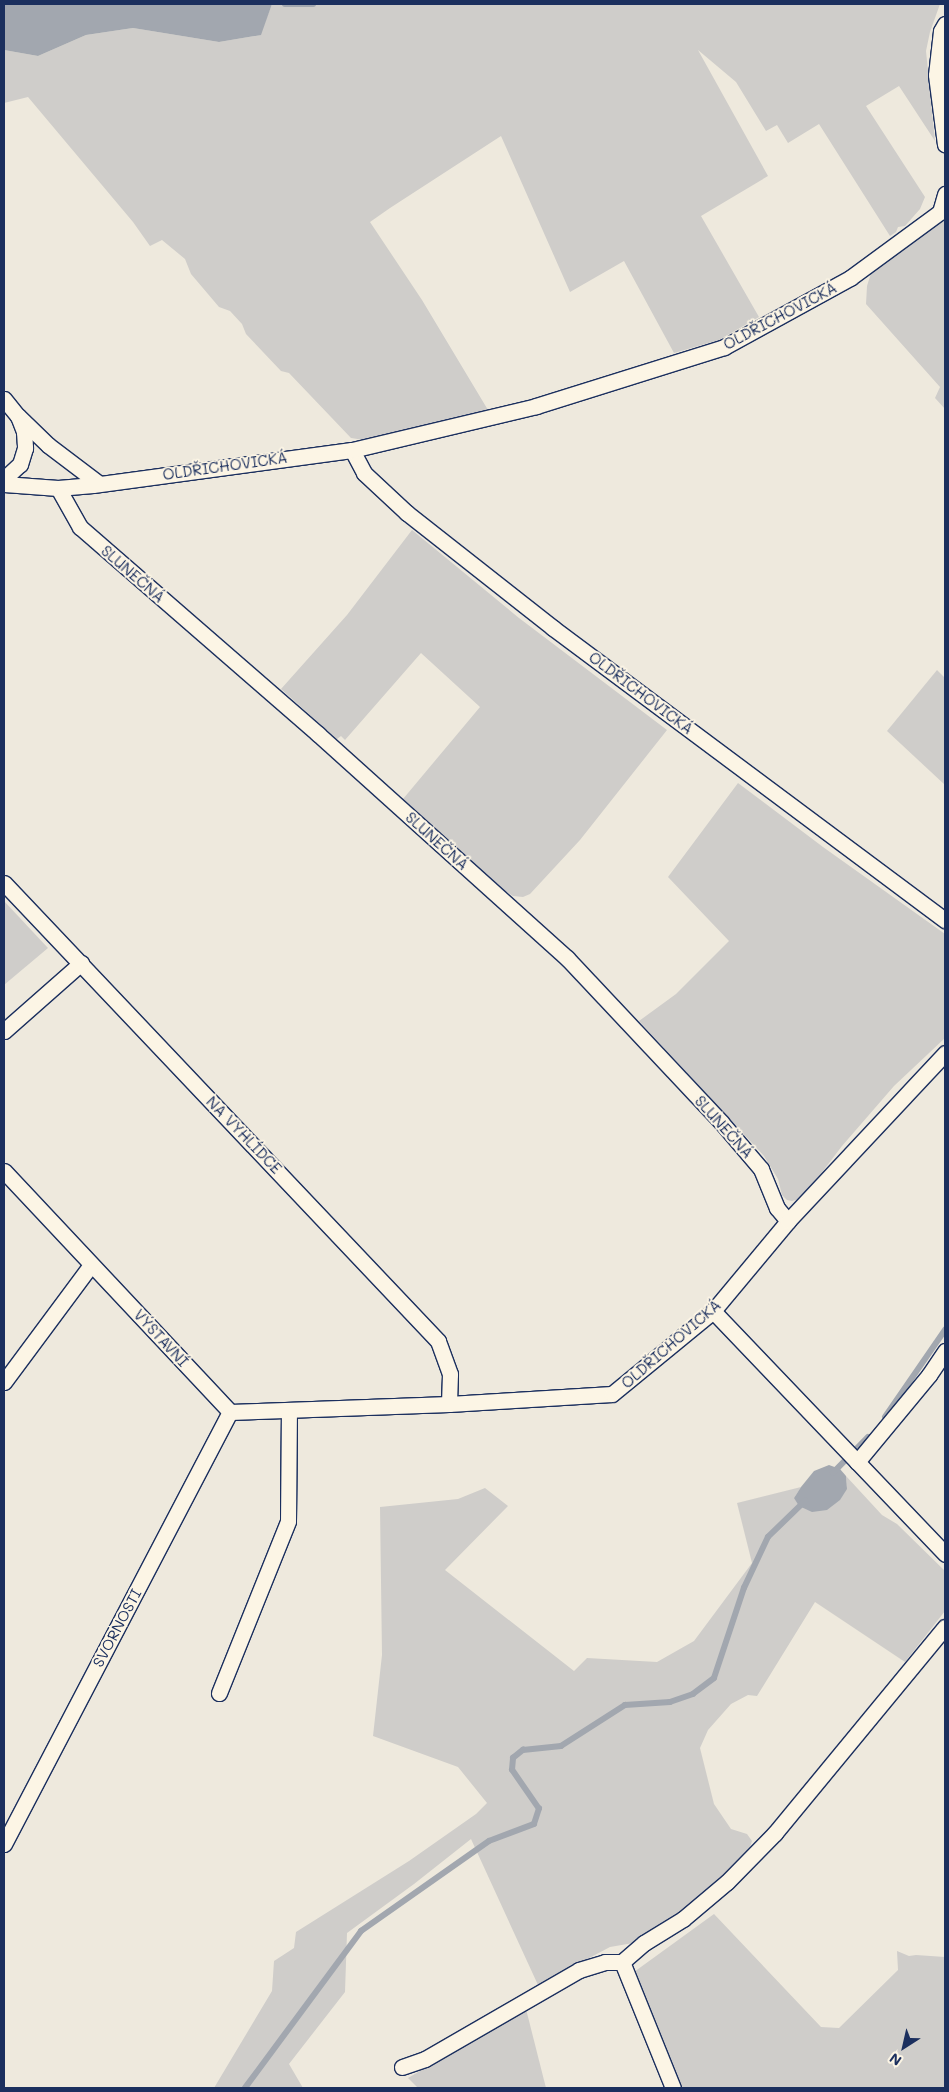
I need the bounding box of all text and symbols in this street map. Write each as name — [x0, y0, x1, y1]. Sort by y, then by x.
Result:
street label: OLDŘICHOVICKÁ — [720, 278, 840, 354]
street label: OLDŘICHOVICKÁ — [161, 448, 289, 484]
street label: SLUNEČNÁ — [98, 542, 168, 606]
street label: OLDŘICHOVICKÁ — [585, 648, 697, 738]
street label: SLUNEČNÁ — [402, 808, 472, 874]
street label: SLUNEČNÁ — [691, 1092, 757, 1162]
street label: NA VYHLÍDCE — [203, 1093, 285, 1177]
street label: OLDŘICHOVICKÁ — [618, 1296, 724, 1392]
street label: VÝSTAVNÍ — [130, 1306, 192, 1370]
street label: SVORNOSTI — [89, 1586, 145, 1670]
north arrow — [879, 2022, 929, 2072]
text: N — [885, 2049, 905, 2071]

